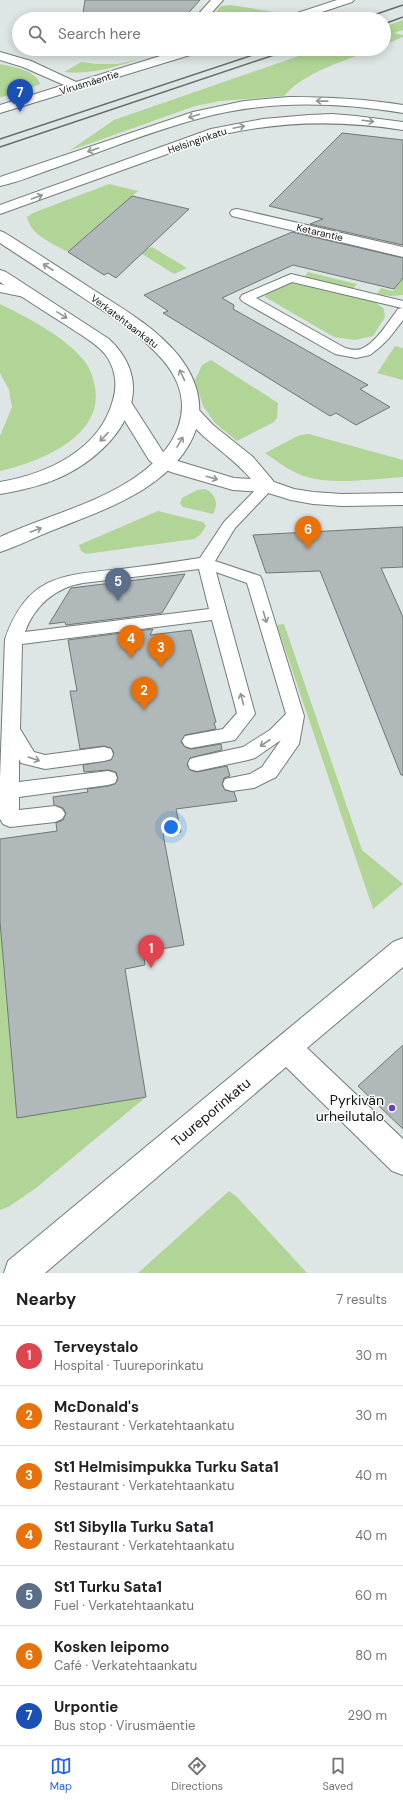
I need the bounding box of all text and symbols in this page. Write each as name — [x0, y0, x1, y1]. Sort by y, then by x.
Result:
search box — [12, 12, 391, 56]
icon: search — [26, 23, 48, 45]
text: Search here — [58, 24, 141, 44]
street label: Virusmäentie — [58, 67, 121, 98]
pin: 7 — [7, 79, 33, 112]
one-way arrow — [316, 97, 329, 105]
one-way arrow — [188, 113, 201, 120]
one-way arrow — [361, 117, 374, 125]
one-way arrow — [232, 122, 245, 130]
street label: Helsinginkatu — [166, 124, 229, 157]
one-way arrow — [86, 147, 99, 154]
one-way arrow — [30, 193, 43, 200]
street label: Ketarantie — [295, 221, 345, 244]
one-way arrow — [43, 263, 54, 271]
street label: Verkatehtaankatu — [88, 292, 161, 351]
one-way arrow — [56, 311, 67, 319]
one-way arrow — [177, 369, 185, 381]
one-way arrow — [100, 432, 109, 442]
one-way arrow — [176, 437, 184, 448]
one-way arrow — [205, 475, 218, 482]
pin: 6 — [295, 516, 321, 549]
one-way arrow — [29, 526, 42, 533]
pin: 5 — [105, 568, 131, 601]
one-way arrow — [262, 611, 269, 624]
pin: 4 — [118, 625, 144, 658]
pin: 3 — [148, 634, 174, 667]
pin: 2 — [131, 677, 157, 710]
one-way arrow — [238, 692, 245, 705]
one-way arrow — [259, 739, 270, 747]
one-way arrow — [28, 755, 40, 763]
your location — [161, 817, 181, 837]
pin: 1 — [138, 935, 164, 968]
street label: Tuureporinkatu — [168, 1074, 254, 1150]
place label: Pyrkivän urheilutalo — [316, 1091, 384, 1125]
marker: Pyrkivän urheilutalo — [387, 1103, 397, 1113]
text: Nearby — [16, 1288, 76, 1310]
text: 7 results — [336, 1291, 387, 1308]
text: Terveystalo — [54, 1337, 138, 1357]
text: 1 — [27, 1347, 31, 1364]
text: 30 m — [355, 1347, 387, 1364]
text: Hospital · Tuureporinkatu — [54, 1357, 204, 1374]
text: McDonald's — [54, 1397, 139, 1417]
text: 2 — [25, 1407, 33, 1424]
text: 30 m — [355, 1407, 387, 1424]
text: Restaurant · Verkatehtaankatu — [54, 1417, 234, 1434]
text: St1 Helmisimpukka Turku Sata1 — [54, 1457, 279, 1477]
text: 3 — [25, 1467, 33, 1484]
text: 40 m — [355, 1467, 387, 1484]
text: Restaurant · Verkatehtaankatu — [54, 1477, 234, 1494]
text: St1 Sibylla Turku Sata1 — [54, 1517, 214, 1537]
text: 4 — [25, 1527, 33, 1544]
text: 40 m — [355, 1527, 387, 1544]
text: Restaurant · Verkatehtaankatu — [54, 1537, 234, 1554]
text: St1 Turku Sata1 — [54, 1577, 162, 1597]
text: 5 — [25, 1587, 33, 1604]
text: 60 m — [355, 1587, 387, 1604]
text: Fuel · Verkatehtaankatu — [54, 1597, 194, 1614]
text: Kosken leipomo — [54, 1637, 170, 1657]
text: 6 — [25, 1647, 33, 1664]
text: 80 m — [355, 1647, 387, 1664]
text: Café · Verkatehtaankatu — [54, 1657, 197, 1674]
text: Urpontie — [54, 1697, 118, 1717]
text: 7 — [26, 1707, 32, 1724]
text: 290 m — [348, 1707, 387, 1724]
text: Bus stop · Virusmäentie — [54, 1717, 195, 1734]
tab: Map — [50, 1755, 72, 1793]
tab: Directions — [171, 1755, 223, 1793]
tab: Saved — [322, 1755, 353, 1793]

